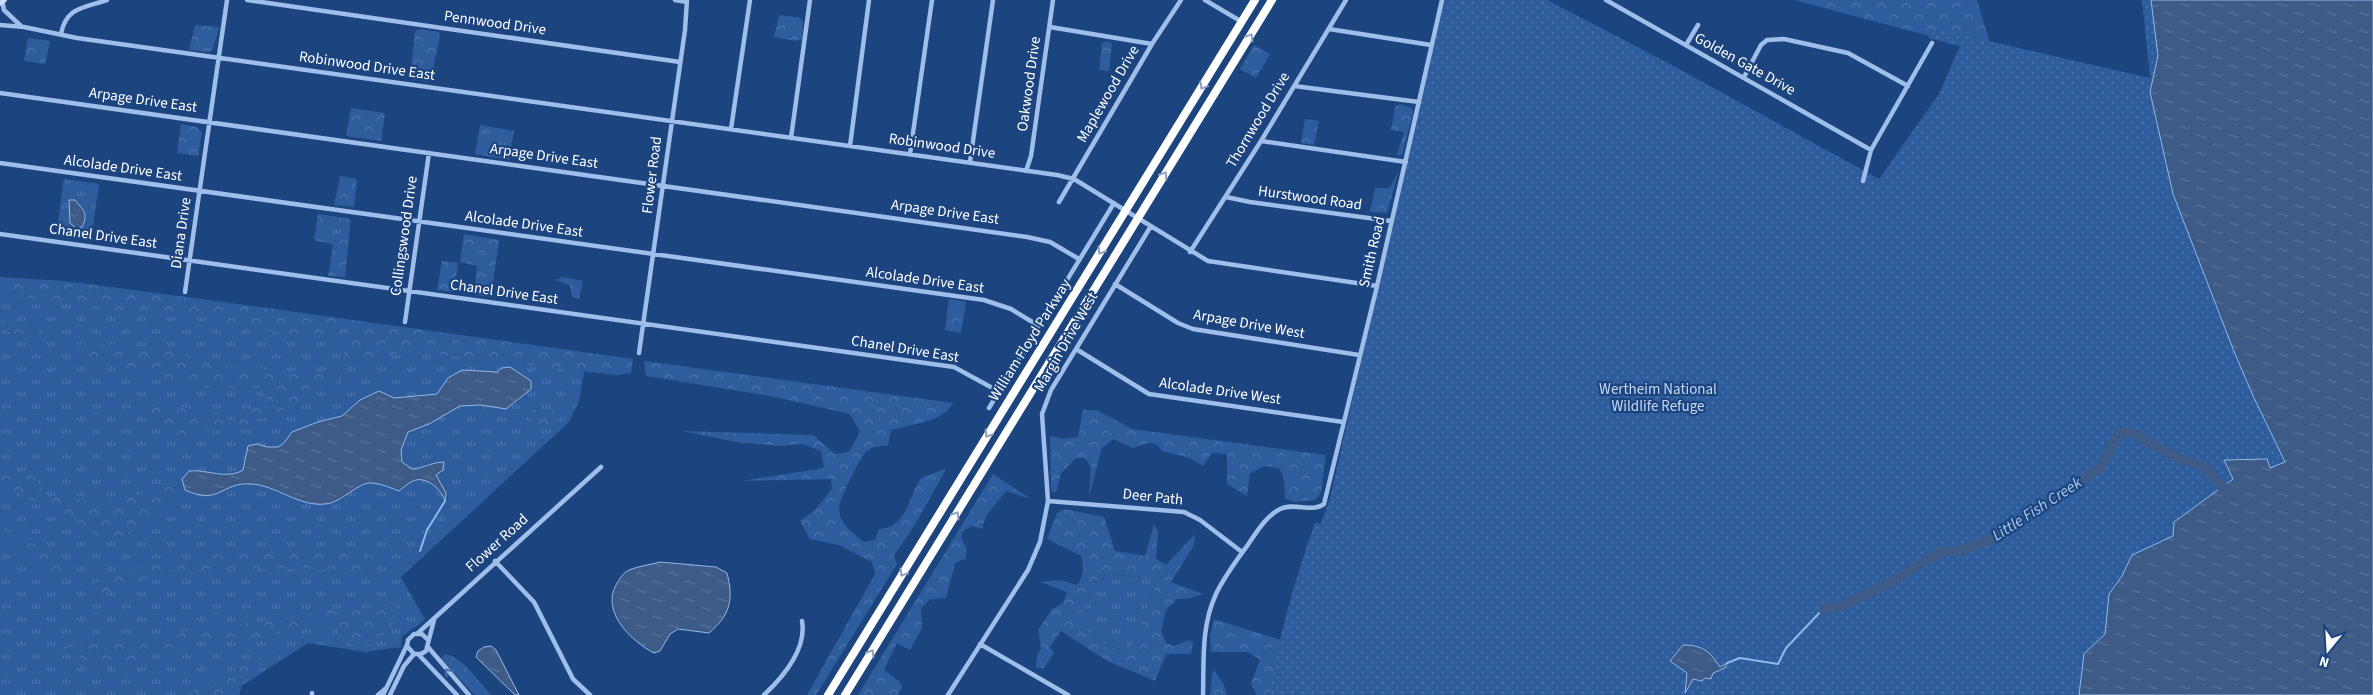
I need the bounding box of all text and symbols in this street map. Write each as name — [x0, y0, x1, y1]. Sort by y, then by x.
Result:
street label: Pennwood Drive — [443, 5, 547, 41]
street label: Golden Gate Drive — [1691, 28, 1799, 100]
one-way arrow — [1243, 33, 1253, 42]
street label: Oakwood Drive — [1012, 35, 1046, 133]
street label: Maplewood Drive — [1072, 42, 1144, 146]
street label: Robinwood Drive East — [298, 46, 436, 86]
street label: Thornwood Drive — [1221, 68, 1295, 172]
one-way arrow — [1199, 81, 1209, 90]
street label: Arpage Drive East — [88, 82, 198, 118]
street label: Robinwood Drive — [887, 128, 997, 164]
street label: Flower Road — [637, 135, 667, 215]
street label: Arpage Drive East — [489, 138, 599, 174]
street label: Alcolade Drive East — [63, 149, 183, 187]
one-way arrow — [1158, 172, 1168, 181]
street label: Collingswood Drive — [385, 175, 423, 297]
street label: Hurstwood Road — [1257, 180, 1363, 216]
street label: Arpage Drive East — [890, 194, 1000, 230]
street label: Diana Drive — [166, 196, 196, 270]
street label: Alcolade Drive East — [464, 205, 584, 243]
street label: Smith Road — [1354, 214, 1390, 290]
street label: Chanel Drive East — [48, 218, 158, 254]
one-way arrow — [1097, 246, 1107, 255]
street label: Alcolade Drive East — [865, 261, 985, 299]
street label: Chanel Drive East — [449, 274, 559, 310]
street label: William Floyd Parkway — [984, 275, 1076, 405]
street label: Margin Drive West — [1029, 288, 1103, 396]
street label: Arpage Drive West — [1192, 304, 1306, 344]
street label: Chanel Drive East — [850, 330, 960, 368]
street label: Alcolade Drive West — [1158, 372, 1282, 410]
park label: Wertheim National Wildlife Refuge — [1599, 379, 1717, 417]
one-way arrow — [985, 429, 994, 438]
water label: Little Fish Creek — [1988, 472, 2086, 546]
street label: Deer Path — [1122, 483, 1184, 511]
street label: Flower Road — [461, 509, 533, 577]
one-way arrow — [949, 511, 959, 520]
one-way arrow — [900, 567, 909, 576]
north arrow — [2303, 625, 2353, 675]
one-way arrow — [864, 650, 874, 659]
text: N — [2317, 650, 2332, 672]
one-way arrow — [445, 668, 454, 677]

